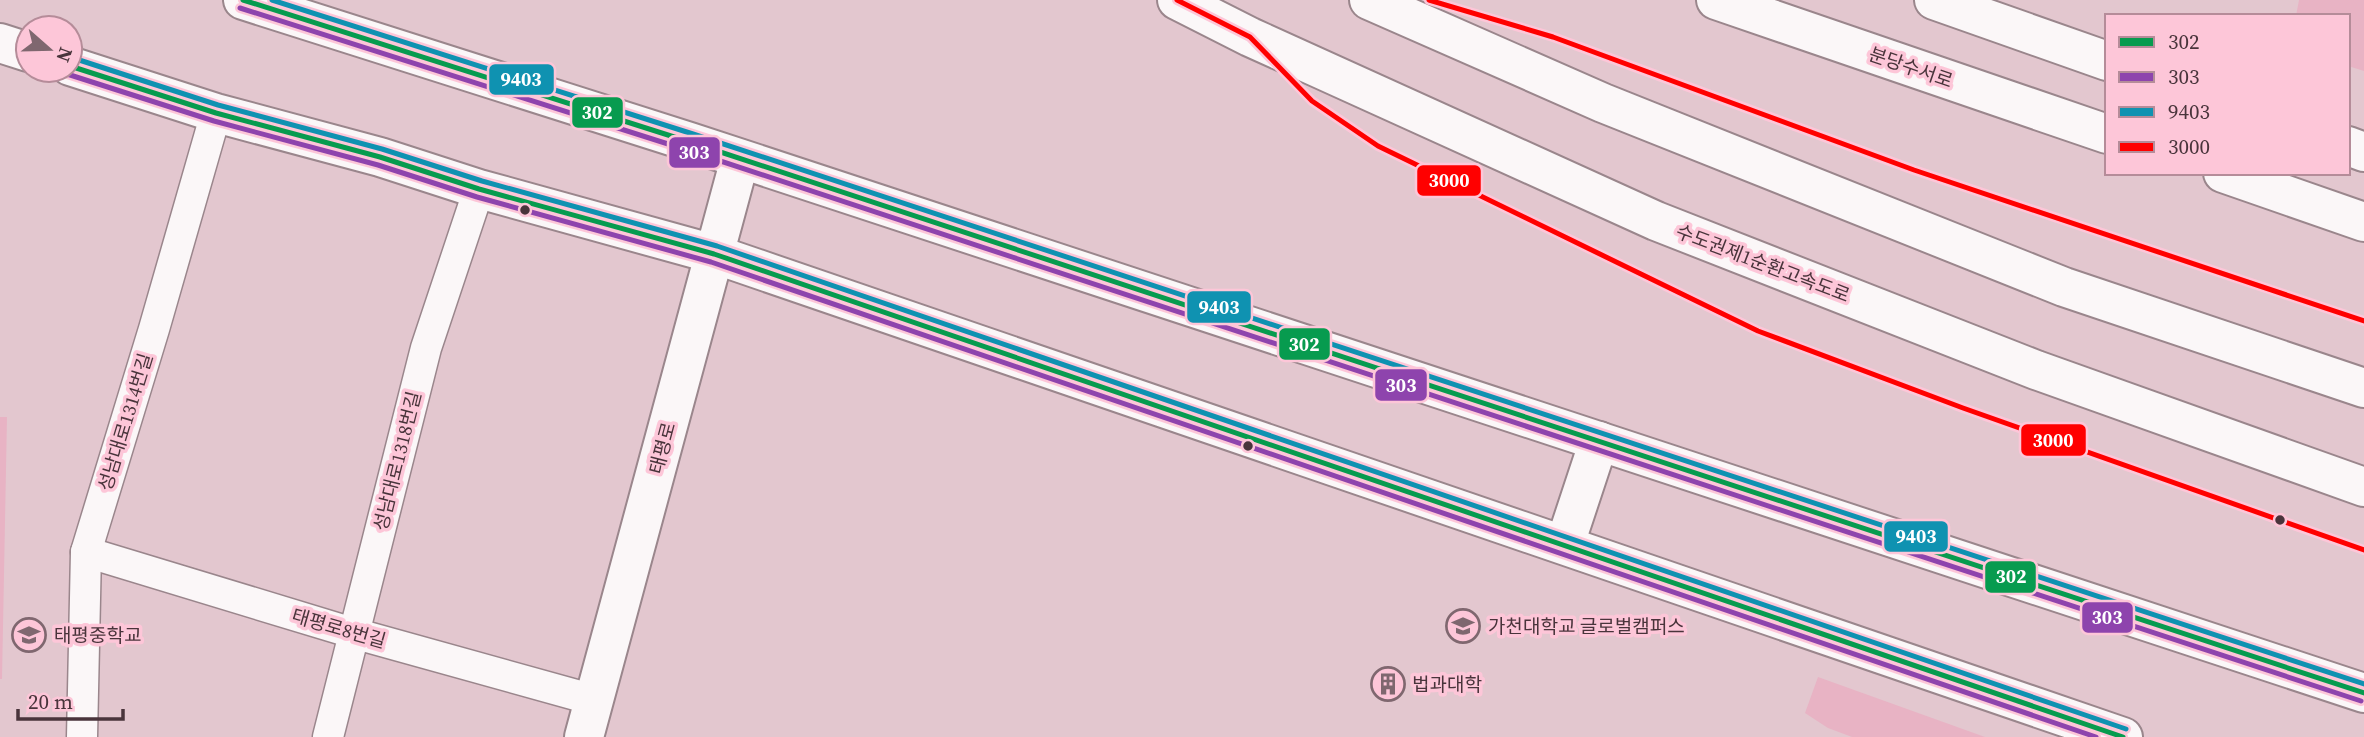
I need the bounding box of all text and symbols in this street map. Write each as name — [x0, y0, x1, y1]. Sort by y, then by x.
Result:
north arrow — [14, 14, 84, 84]
legend — [2105, 14, 2350, 175]
text: 302 — [2168, 27, 2200, 56]
street label: 분당수서로 — [1865, 40, 1957, 94]
text: N — [50, 44, 80, 66]
text: 303 — [2168, 62, 2200, 91]
line badge: 9403 — [488, 63, 555, 96]
text: 9403 — [500, 66, 542, 92]
line badge: 302 — [571, 96, 624, 129]
text: 9403 — [2168, 97, 2210, 126]
text: 302 — [582, 99, 612, 125]
text: 3000 — [2168, 132, 2210, 161]
line badge: 303 — [668, 136, 721, 169]
text: 303 — [679, 139, 709, 165]
line badge: 3000 — [1416, 164, 1482, 197]
text: 3000 — [1428, 167, 1470, 193]
unlabelled marker — [518, 203, 532, 217]
street label: 수도권제1순환고속도로 — [1672, 218, 1854, 308]
line badge: 9403 — [1186, 290, 1252, 324]
text: 9403 — [1198, 294, 1240, 320]
line badge: 302 — [1278, 327, 1331, 361]
text: 302 — [1289, 331, 1319, 357]
street label: 성남대로1314번길 — [92, 350, 158, 494]
line badge: 303 — [1374, 368, 1428, 402]
text: 303 — [1386, 372, 1416, 398]
street label: 성남대로1318번길 — [367, 389, 427, 533]
street label: 태평로 — [643, 419, 681, 477]
line badge: 3000 — [2020, 423, 2087, 457]
text: 3000 — [2032, 427, 2074, 453]
unlabelled marker — [1241, 439, 1255, 453]
unlabelled marker — [2273, 513, 2287, 527]
line badge: 9403 — [1883, 520, 1949, 553]
text: 9403 — [1895, 523, 1937, 549]
line badge: 302 — [1984, 560, 2037, 594]
text: 302 — [1996, 563, 2026, 589]
line badge: 303 — [2081, 601, 2134, 634]
street label: 태평로8번길 — [289, 602, 389, 654]
text: 303 — [2092, 604, 2122, 630]
school or university icon: 가천대학교 글로벌캠퍼스 — [1444, 607, 1482, 645]
place label: 가천대학교 글로벌캠퍼스 — [1488, 613, 1685, 639]
school or university icon: 태평중학교 — [10, 616, 48, 654]
place label: 태평중학교 — [54, 622, 141, 648]
building icon: 법과대학 — [1369, 665, 1407, 703]
place label: 법과대학 — [1412, 671, 1482, 697]
scale bar — [18, 678, 122, 722]
text: 20 m — [28, 687, 73, 716]

